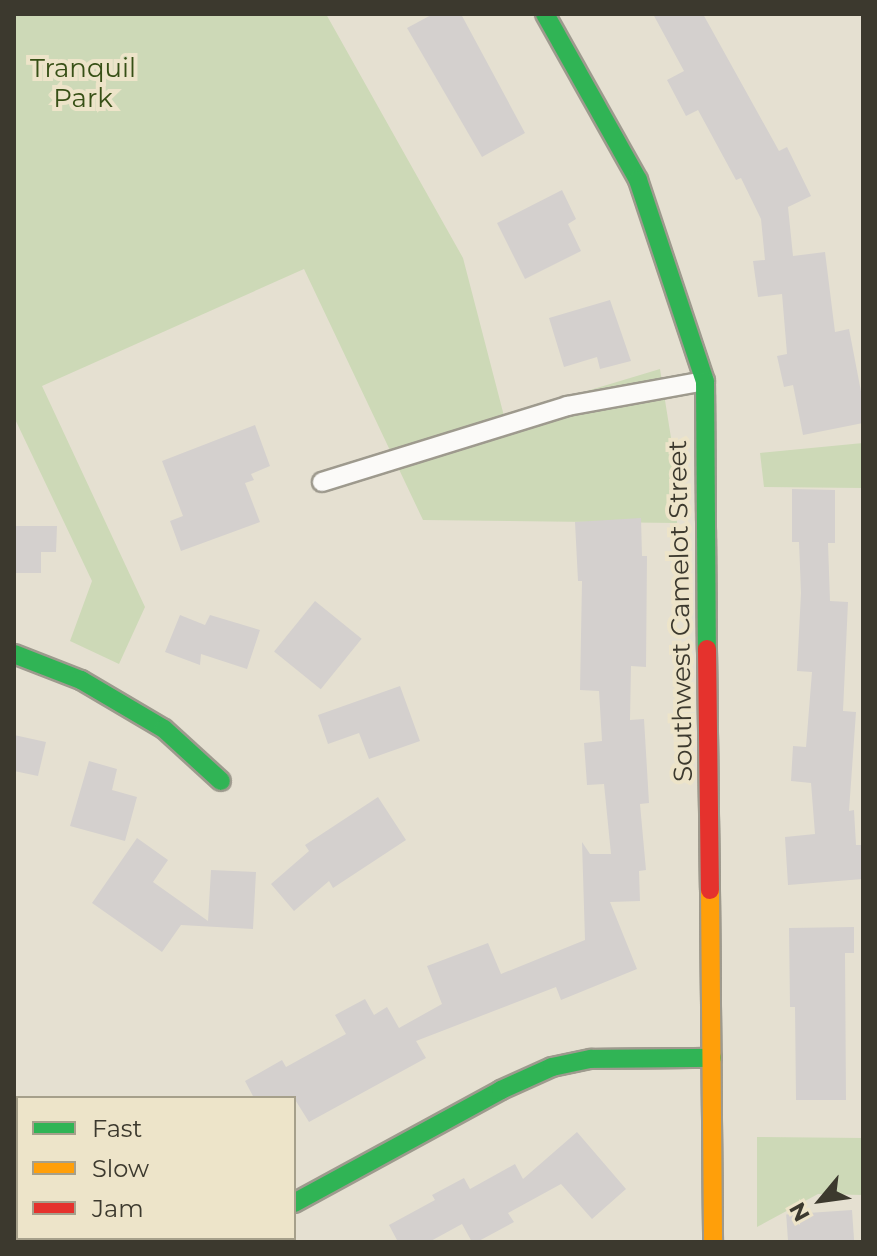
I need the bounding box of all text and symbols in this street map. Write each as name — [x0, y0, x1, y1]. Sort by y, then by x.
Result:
park label: Tranquil Park — [30, 53, 136, 114]
street label: Southwest Camelot Street — [662, 440, 700, 782]
legend — [16, 1096, 296, 1240]
text: Fast — [92, 1114, 142, 1143]
text: Slow — [92, 1154, 149, 1183]
north arrow — [781, 1160, 861, 1240]
text: Jam — [92, 1194, 144, 1223]
text: N — [783, 1198, 816, 1226]

